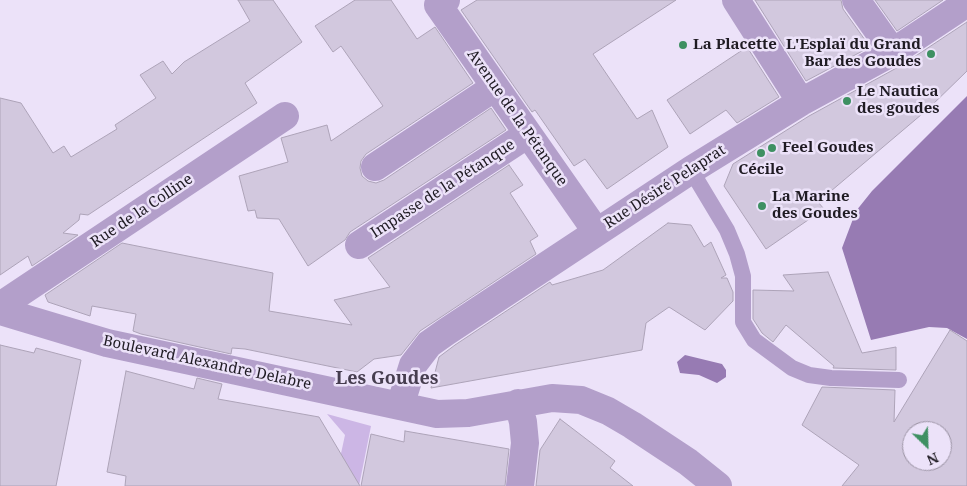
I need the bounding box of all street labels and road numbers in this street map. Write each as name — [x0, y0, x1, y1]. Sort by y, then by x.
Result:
street label: Avenue de la Pétanque — [463, 46, 571, 190]
street label: Impasse de la Pétanque — [368, 136, 518, 242]
street label: Rue Désiré Pelaprat — [601, 141, 729, 233]
street label: Rue de la Colline — [88, 170, 196, 252]
street label: Boulevard Alexandre Delabre — [101, 332, 313, 394]

